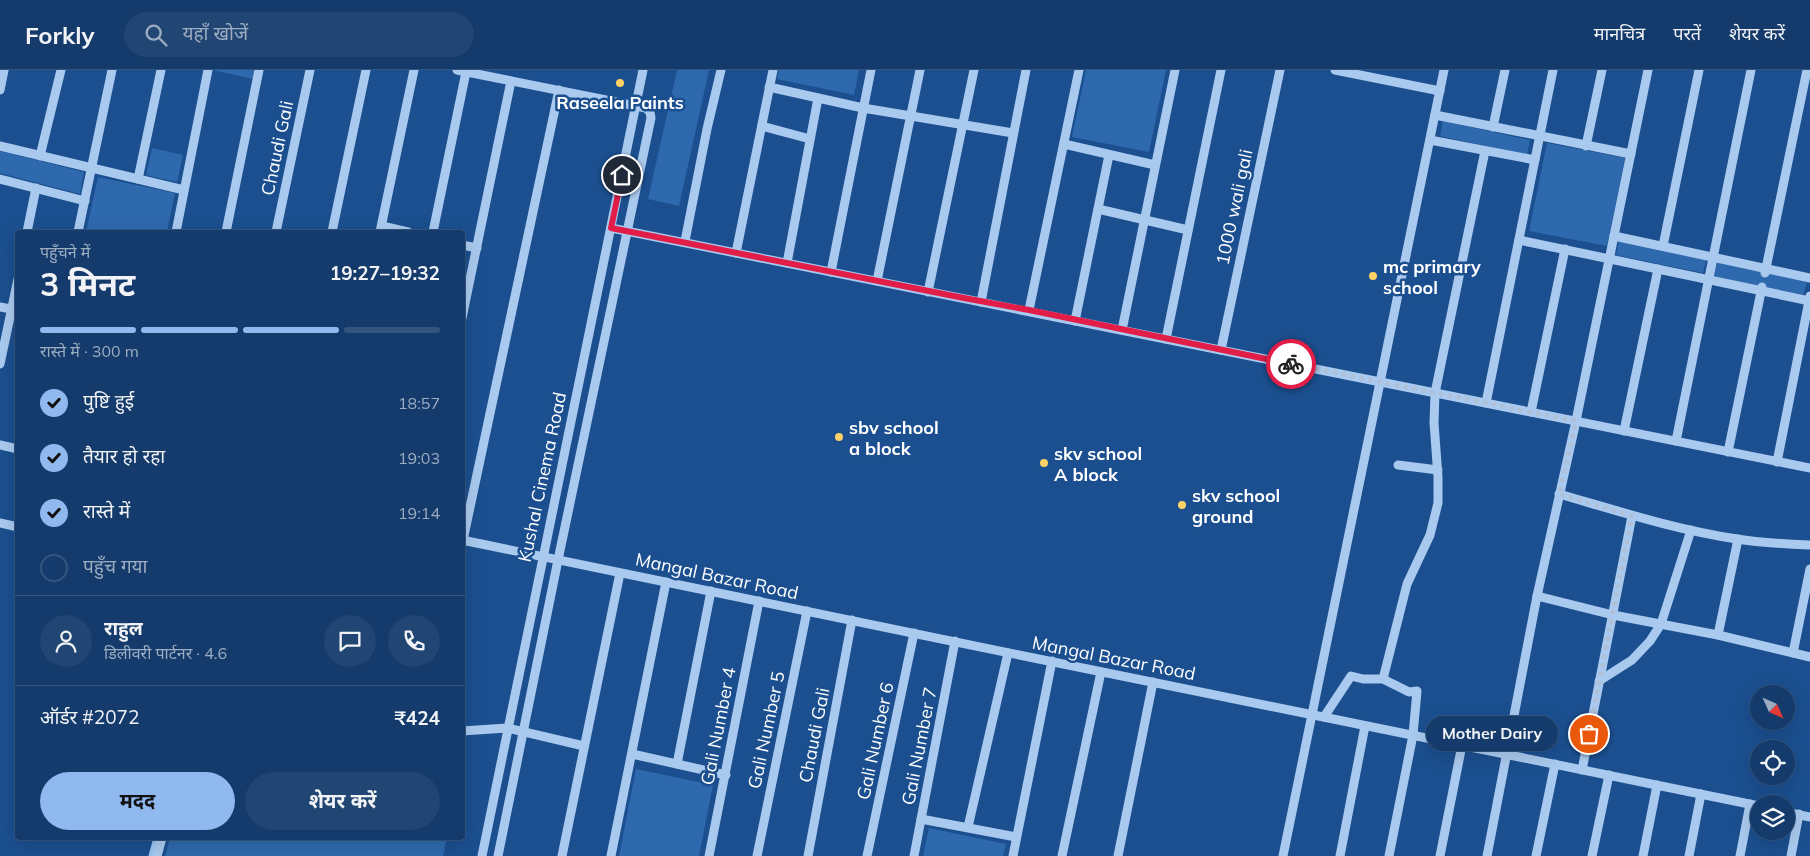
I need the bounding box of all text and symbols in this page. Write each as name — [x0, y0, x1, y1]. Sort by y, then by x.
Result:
search box — [124, 12, 474, 57]
text: Forkly — [25, 20, 94, 50]
icon: search — [142, 21, 170, 49]
text: यहाँ खोजें — [182, 21, 248, 45]
text: मानचित्र — [1594, 22, 1645, 45]
text: परतें — [1673, 22, 1701, 45]
text: शेयर करें — [1729, 22, 1785, 45]
marker: Raseela Paints — [614, 77, 626, 89]
place label: Raseela Paints — [556, 91, 684, 114]
street label: Chaudi Gali — [256, 98, 298, 198]
street label: 1000 wali gali — [1211, 147, 1257, 267]
pin — [601, 154, 643, 196]
icon: home — [608, 161, 636, 189]
text: पहुँचने में — [40, 242, 90, 262]
place label: mc primary school — [1383, 255, 1481, 299]
text: 19:27–19:32 — [330, 261, 440, 285]
text: 3 मिनट — [40, 264, 135, 304]
marker: mc primary school — [1367, 270, 1379, 282]
courier — [1266, 339, 1316, 389]
text: रास्ते में · 300 m — [40, 341, 139, 361]
icon: bike — [1277, 350, 1305, 378]
icon: check — [40, 389, 68, 417]
text: पुष्टि हुई — [83, 389, 134, 413]
street label: Kushal Cinema Road — [513, 390, 571, 564]
text: 18:57 — [398, 393, 440, 413]
place label: sbv school a block — [849, 416, 939, 460]
marker: sbv school a block — [833, 431, 845, 443]
place label: skv school A block — [1054, 442, 1142, 486]
icon: check — [40, 444, 68, 472]
text: तैयार हो रहा — [83, 444, 165, 468]
text: 19:03 — [398, 448, 440, 468]
marker: skv school A block — [1038, 457, 1050, 469]
place label: skv school ground — [1192, 484, 1280, 528]
icon: check — [40, 499, 68, 527]
text: रास्ते में — [83, 499, 130, 523]
marker: skv school ground — [1176, 499, 1188, 511]
text: 19:14 — [398, 503, 440, 523]
street label: Mangal Bazar Road — [633, 548, 801, 604]
text: पहुँच गया — [83, 554, 148, 578]
button: person — [40, 615, 92, 667]
button: chat — [324, 615, 376, 667]
button: phone — [388, 615, 440, 667]
text: राहुल — [104, 616, 143, 640]
street label: Mangal Bazar Road — [1030, 631, 1198, 685]
text: डिलीवरी पार्टनर · 4.6 — [104, 643, 227, 663]
street label: Gali Number 4 — [695, 665, 741, 787]
street label: Gali Number 5 — [742, 669, 790, 791]
street label: Gali Number 6 — [851, 680, 899, 802]
street label: Gali Number 7 — [896, 685, 942, 807]
north arrow — [1750, 685, 1795, 730]
map controls — [1750, 685, 1795, 840]
street label: Chaudi Gali — [794, 686, 834, 784]
text: ऑर्डर #2072 — [40, 705, 139, 729]
text: ₹424 — [394, 706, 440, 730]
pin — [1568, 713, 1610, 755]
callout: Mother Dairy — [1426, 716, 1559, 752]
icon: bag — [1575, 720, 1603, 748]
text: Mother Dairy — [1442, 723, 1542, 743]
button: locate — [1750, 740, 1795, 785]
button: मदद — [40, 772, 235, 830]
button: शेयर करें — [245, 772, 440, 830]
button: layers — [1750, 795, 1795, 840]

